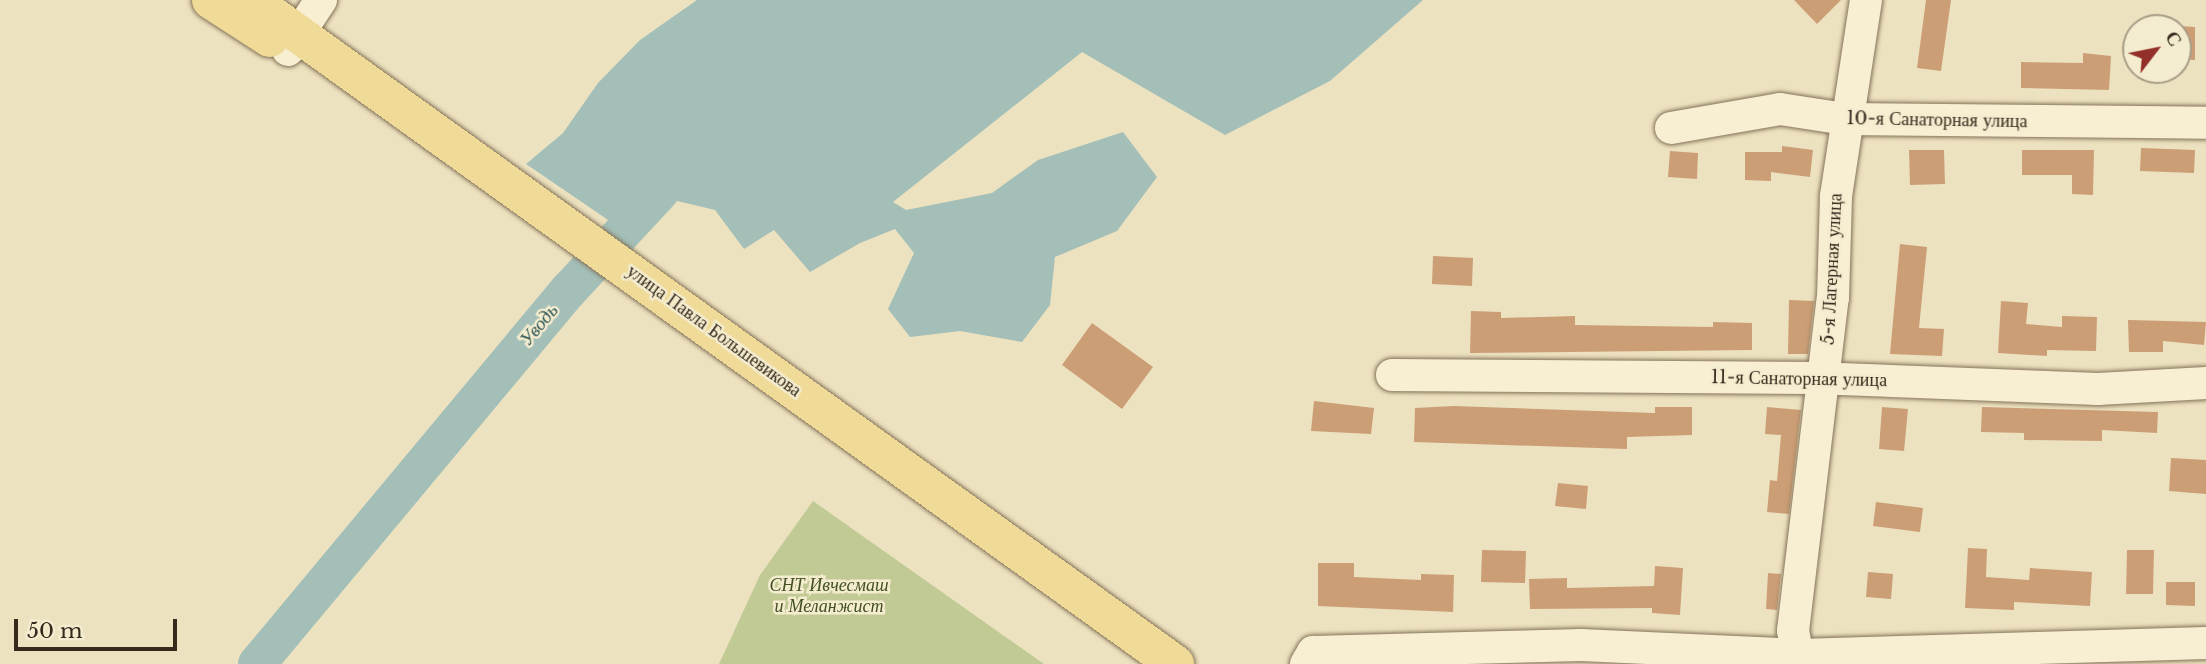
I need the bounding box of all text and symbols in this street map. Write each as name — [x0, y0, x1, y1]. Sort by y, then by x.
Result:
north arrow — [2122, 14, 2192, 84]
text: С — [2160, 27, 2187, 51]
street label: 10-я Санаторная улица — [1846, 108, 2028, 132]
street label: 5-я Лагерная улица — [1817, 193, 1847, 345]
street label: улица Павла Большевикова — [623, 260, 805, 402]
water label: Уводь — [515, 300, 563, 350]
street label: 11-я Санаторная улица — [1711, 367, 1887, 391]
park label: СНТ Ивчесмаш и Меланжист — [769, 575, 889, 618]
scale bar — [18, 604, 180, 648]
text: 50 m — [27, 618, 82, 644]

